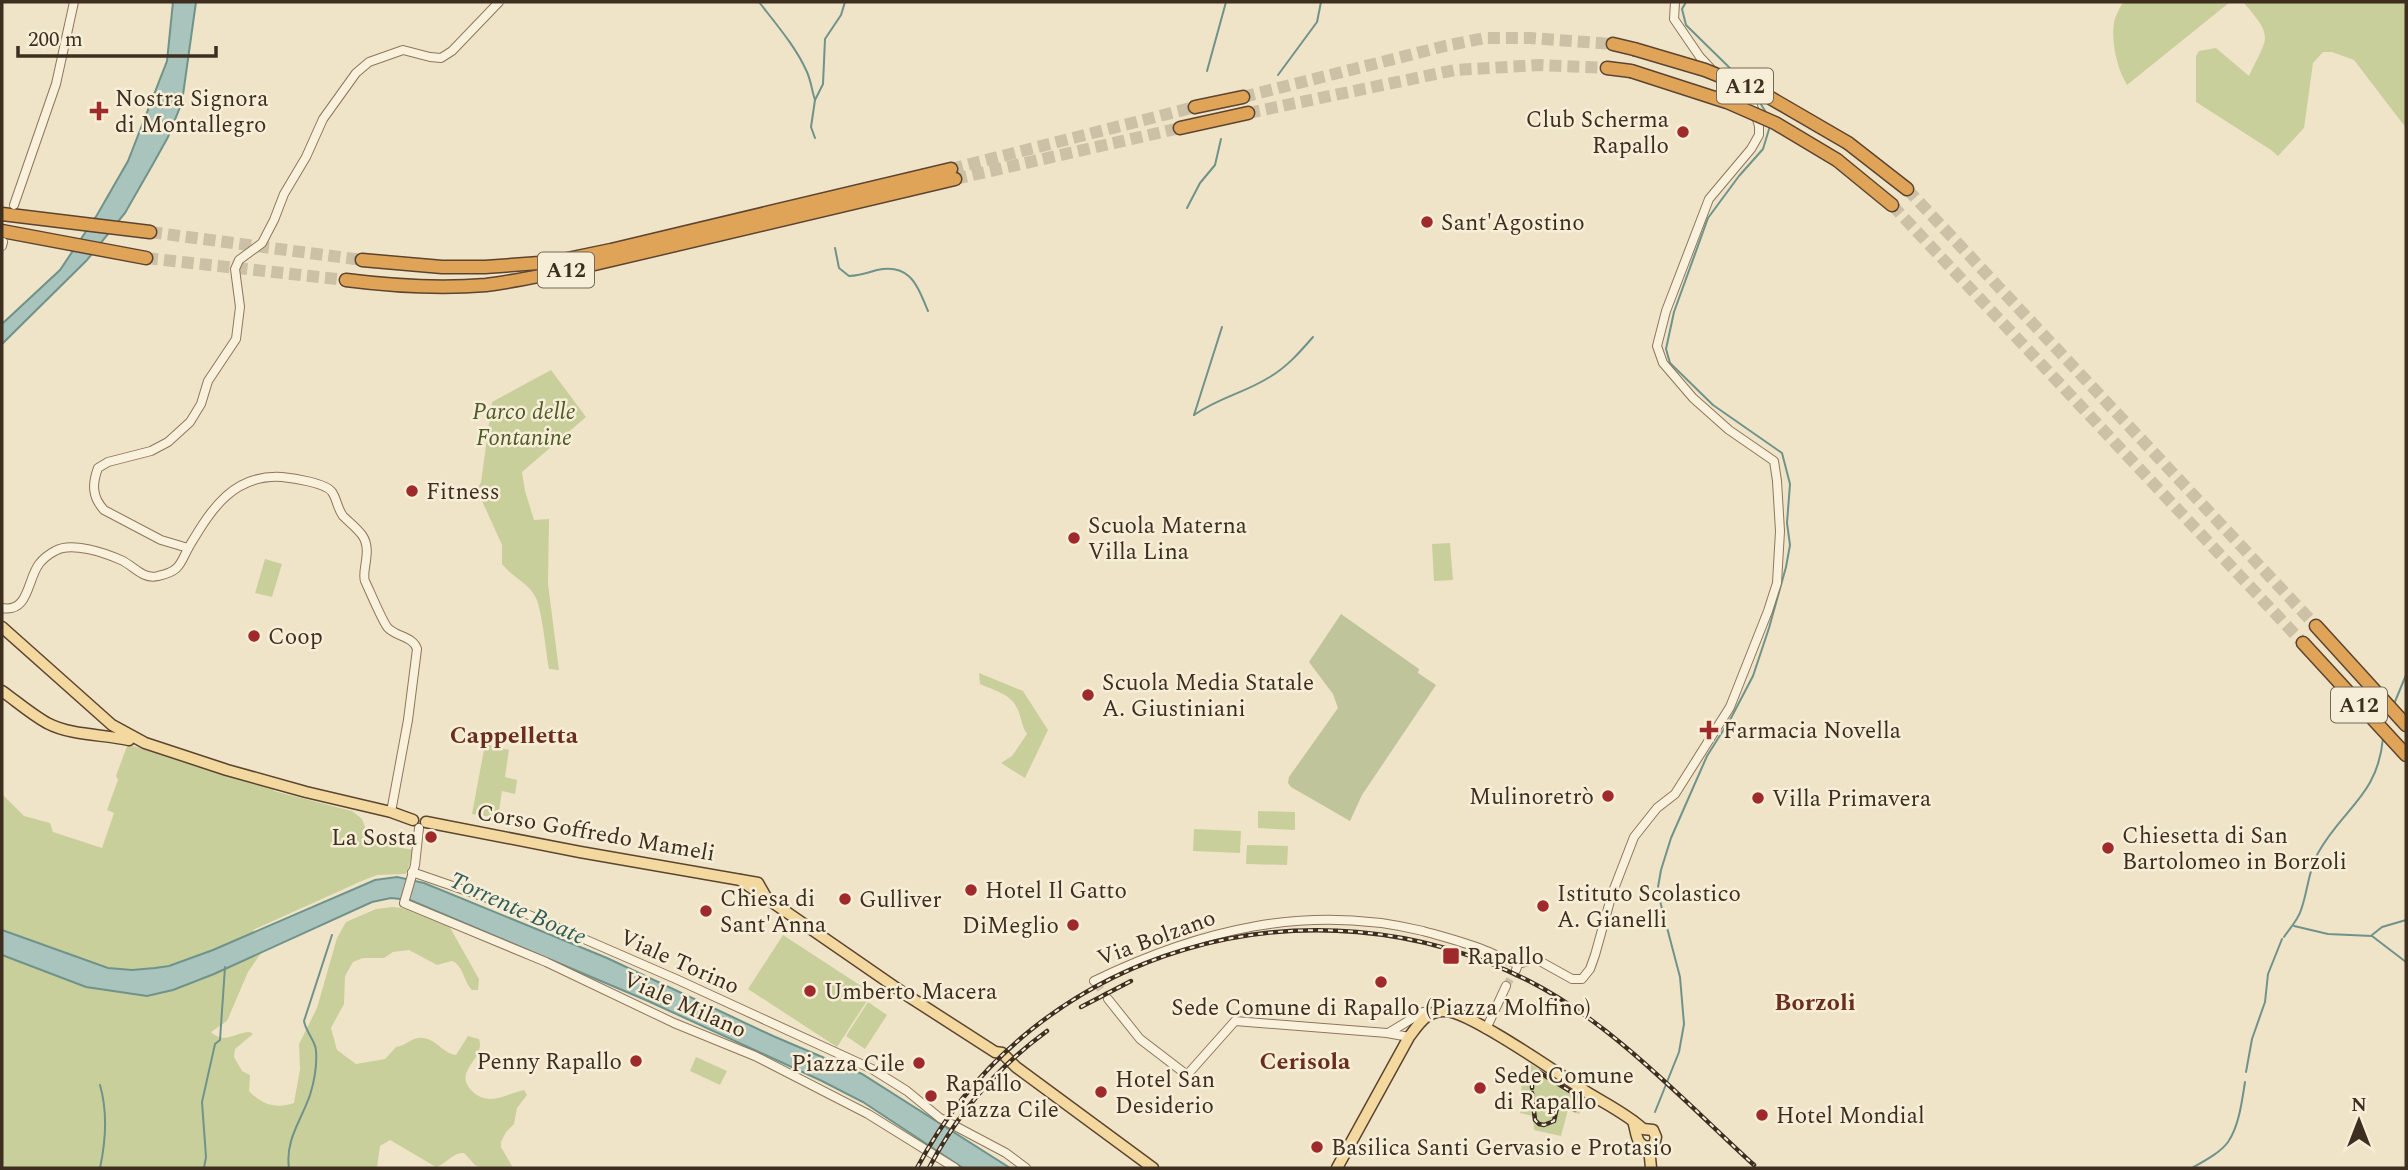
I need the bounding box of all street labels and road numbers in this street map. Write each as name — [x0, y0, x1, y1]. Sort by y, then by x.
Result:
road number: A12 — [1717, 68, 1773, 104]
road number: A12 — [538, 252, 594, 288]
road number: A12 — [2331, 688, 2387, 722]
street label: Corso Goffredo Mameli — [474, 795, 718, 872]
street label: Via Bolzano — [1092, 901, 1221, 976]
street label: Viale Torino — [614, 920, 745, 1004]
street label: Viale Milano — [617, 963, 752, 1048]

